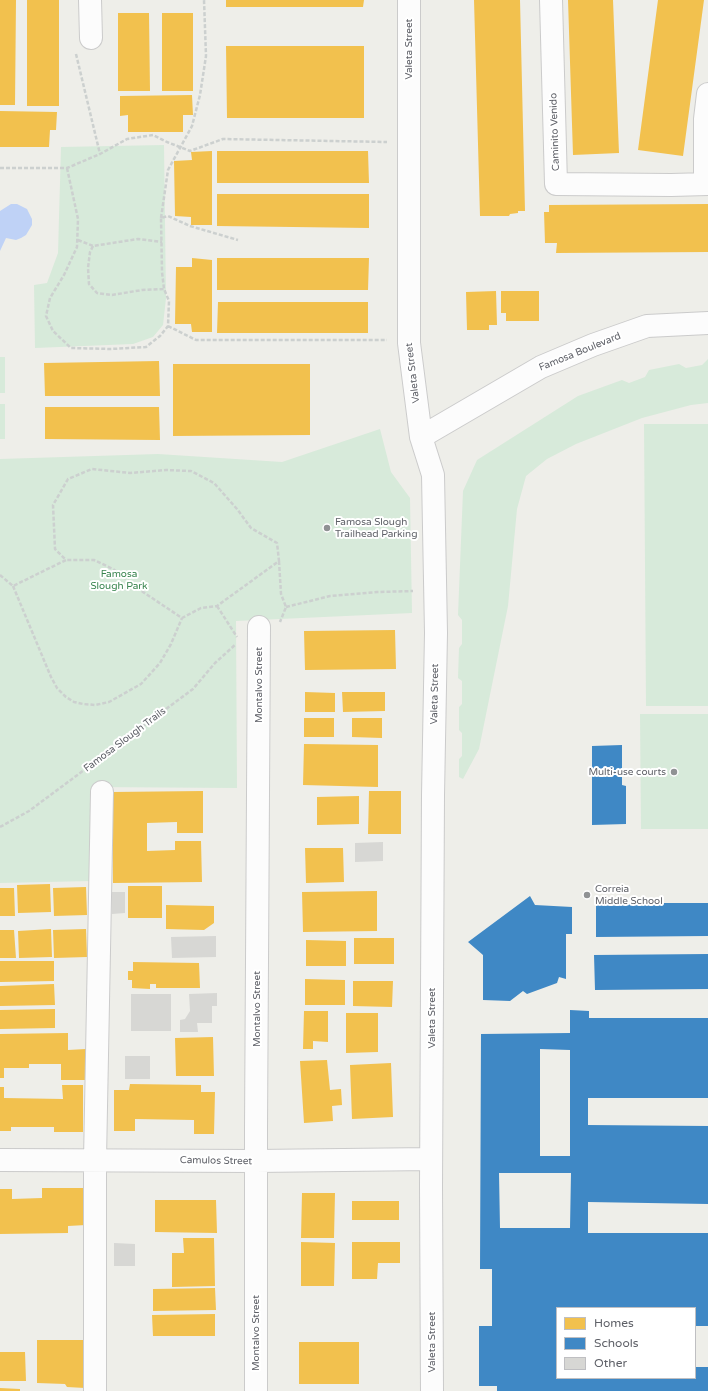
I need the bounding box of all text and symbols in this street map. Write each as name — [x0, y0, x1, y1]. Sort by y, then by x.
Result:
street label: Valeta Street — [403, 19, 415, 79]
street label: Caminito Venido — [548, 93, 562, 171]
street label: Famosa Boulevard — [537, 330, 623, 374]
street label: Valeta Street — [403, 342, 423, 404]
place label: Famosa Slough Trailhead Parking — [335, 516, 417, 540]
marker: Famosa Slough Trailhead Parking — [322, 523, 332, 533]
park label: Famosa Slough Park — [90, 568, 148, 592]
street label: Montalvo Street — [253, 647, 265, 723]
street label: Valeta Street — [428, 664, 442, 724]
street label: Famosa Slough Trails — [82, 705, 168, 775]
place label: Multi-use courts — [588, 766, 666, 778]
marker: Multi-use courts — [669, 767, 679, 777]
place label: Correia Middle School — [595, 883, 663, 906]
marker: Correia Middle School — [582, 890, 592, 900]
street label: Montalvo Street — [251, 971, 263, 1047]
street label: Valeta Street — [426, 988, 438, 1048]
street label: Camulos Street — [180, 1154, 252, 1168]
street label: Montalvo Street — [250, 1295, 262, 1371]
legend — [556, 1307, 696, 1379]
street label: Valeta Street — [426, 1312, 438, 1372]
text: Homes — [594, 1316, 634, 1330]
text: Schools — [594, 1336, 638, 1350]
text: Other — [594, 1356, 627, 1370]

